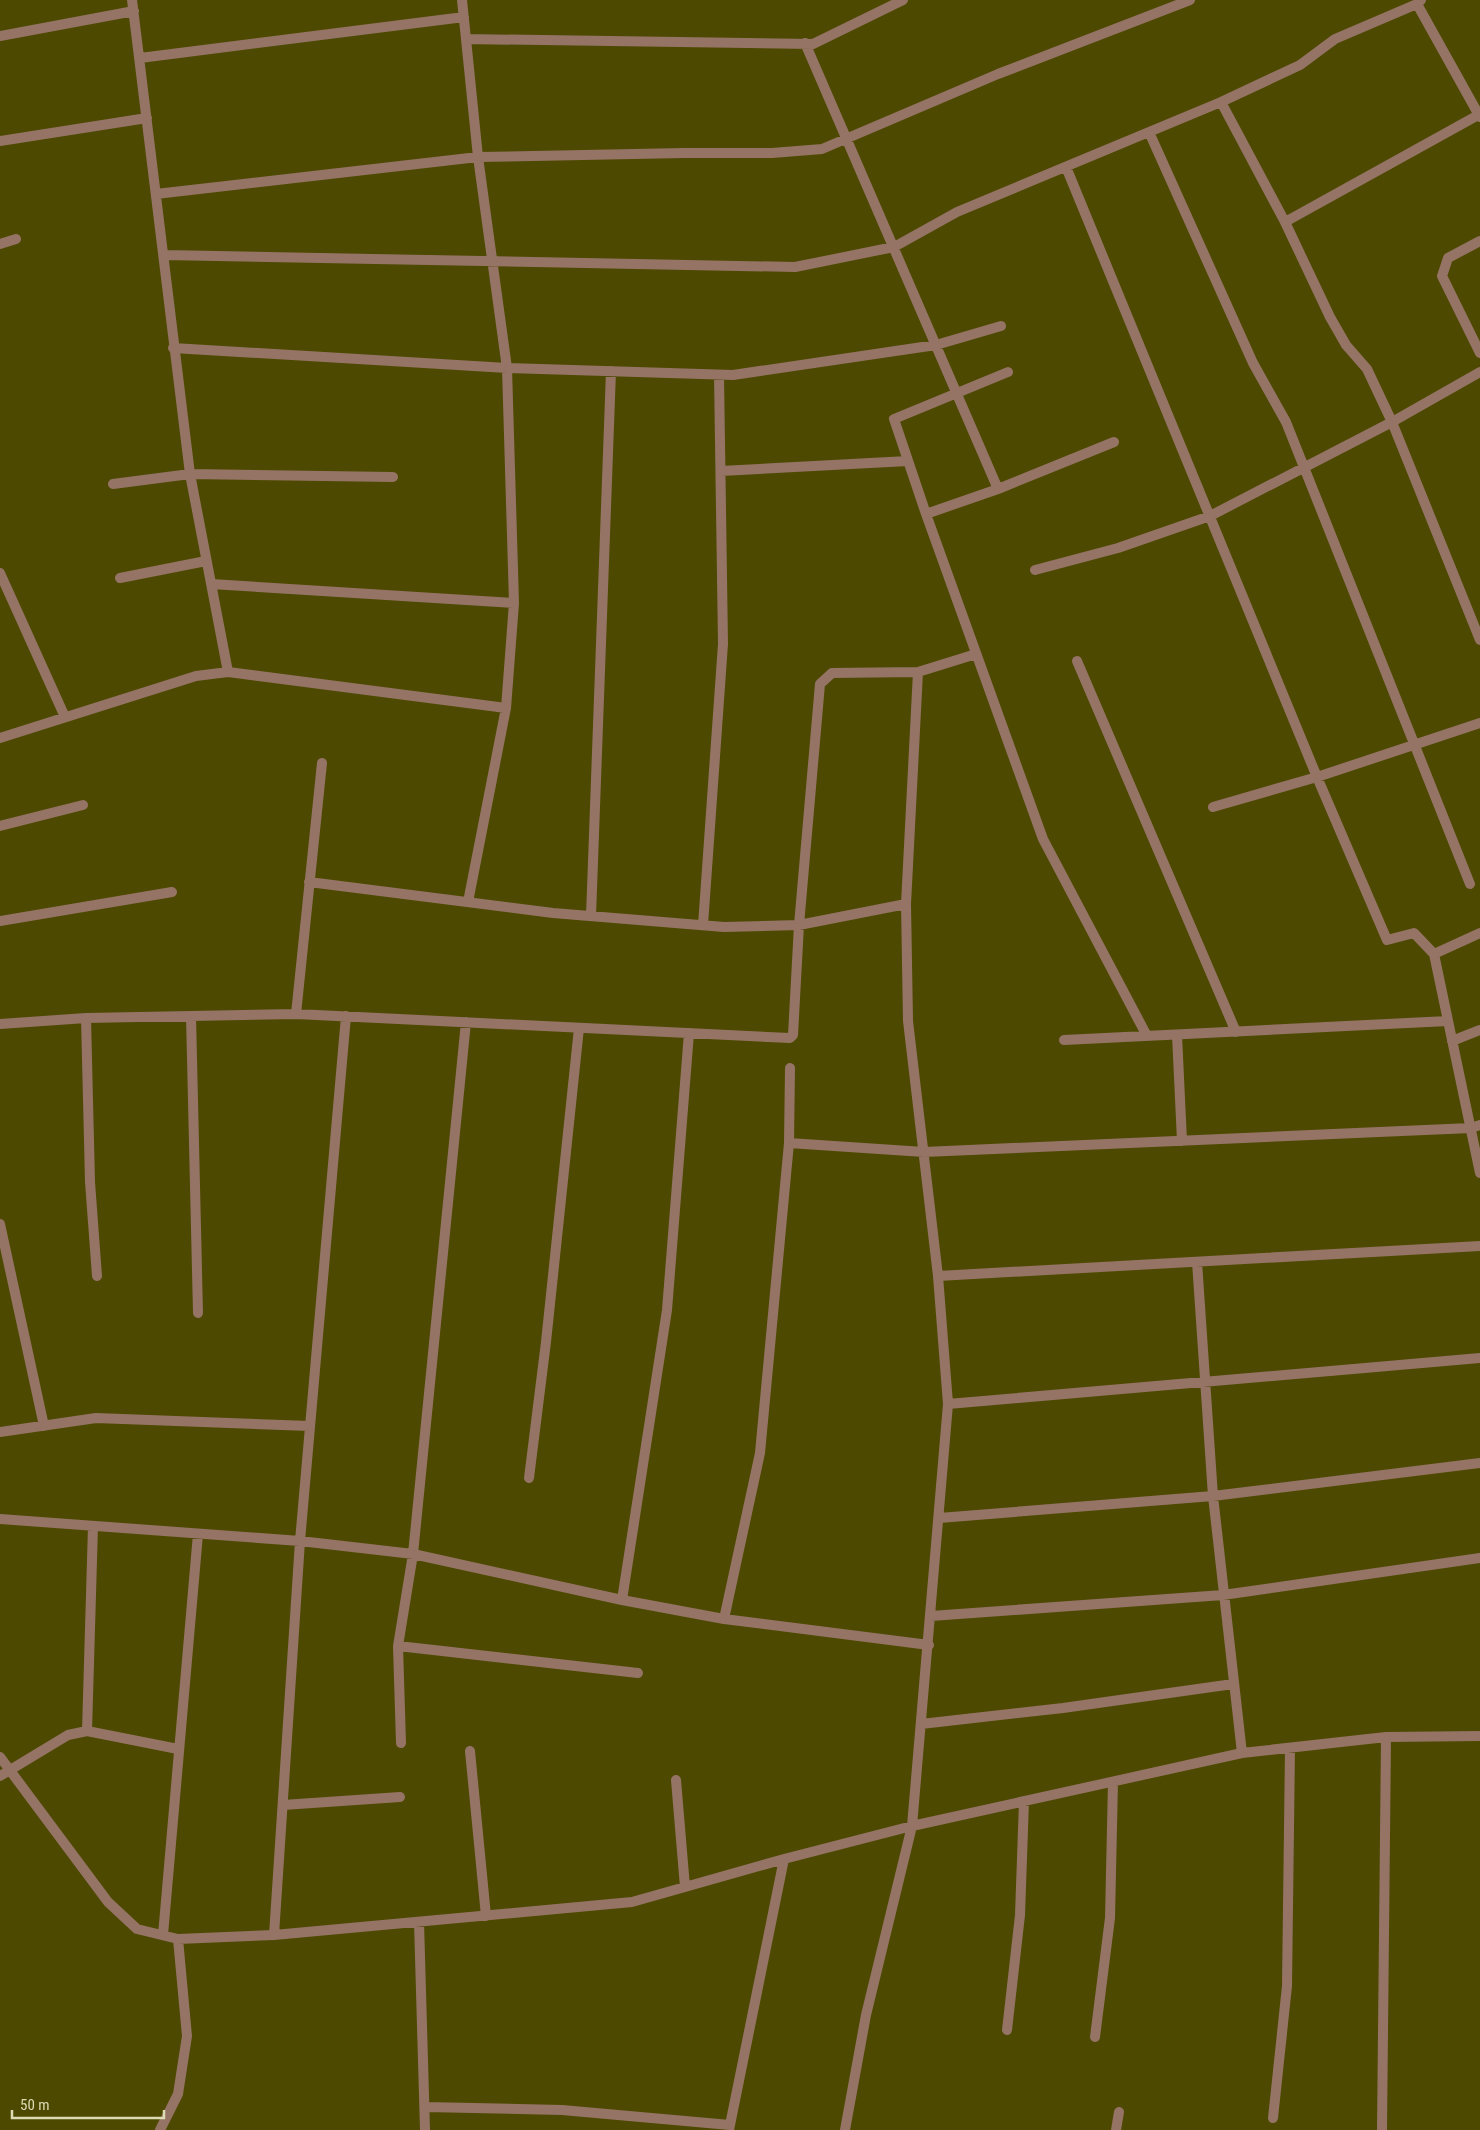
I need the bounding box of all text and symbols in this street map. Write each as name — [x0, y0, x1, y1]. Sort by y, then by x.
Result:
scale bar — [12, 2088, 165, 2120]
text: 50 m — [20, 2096, 50, 2114]

